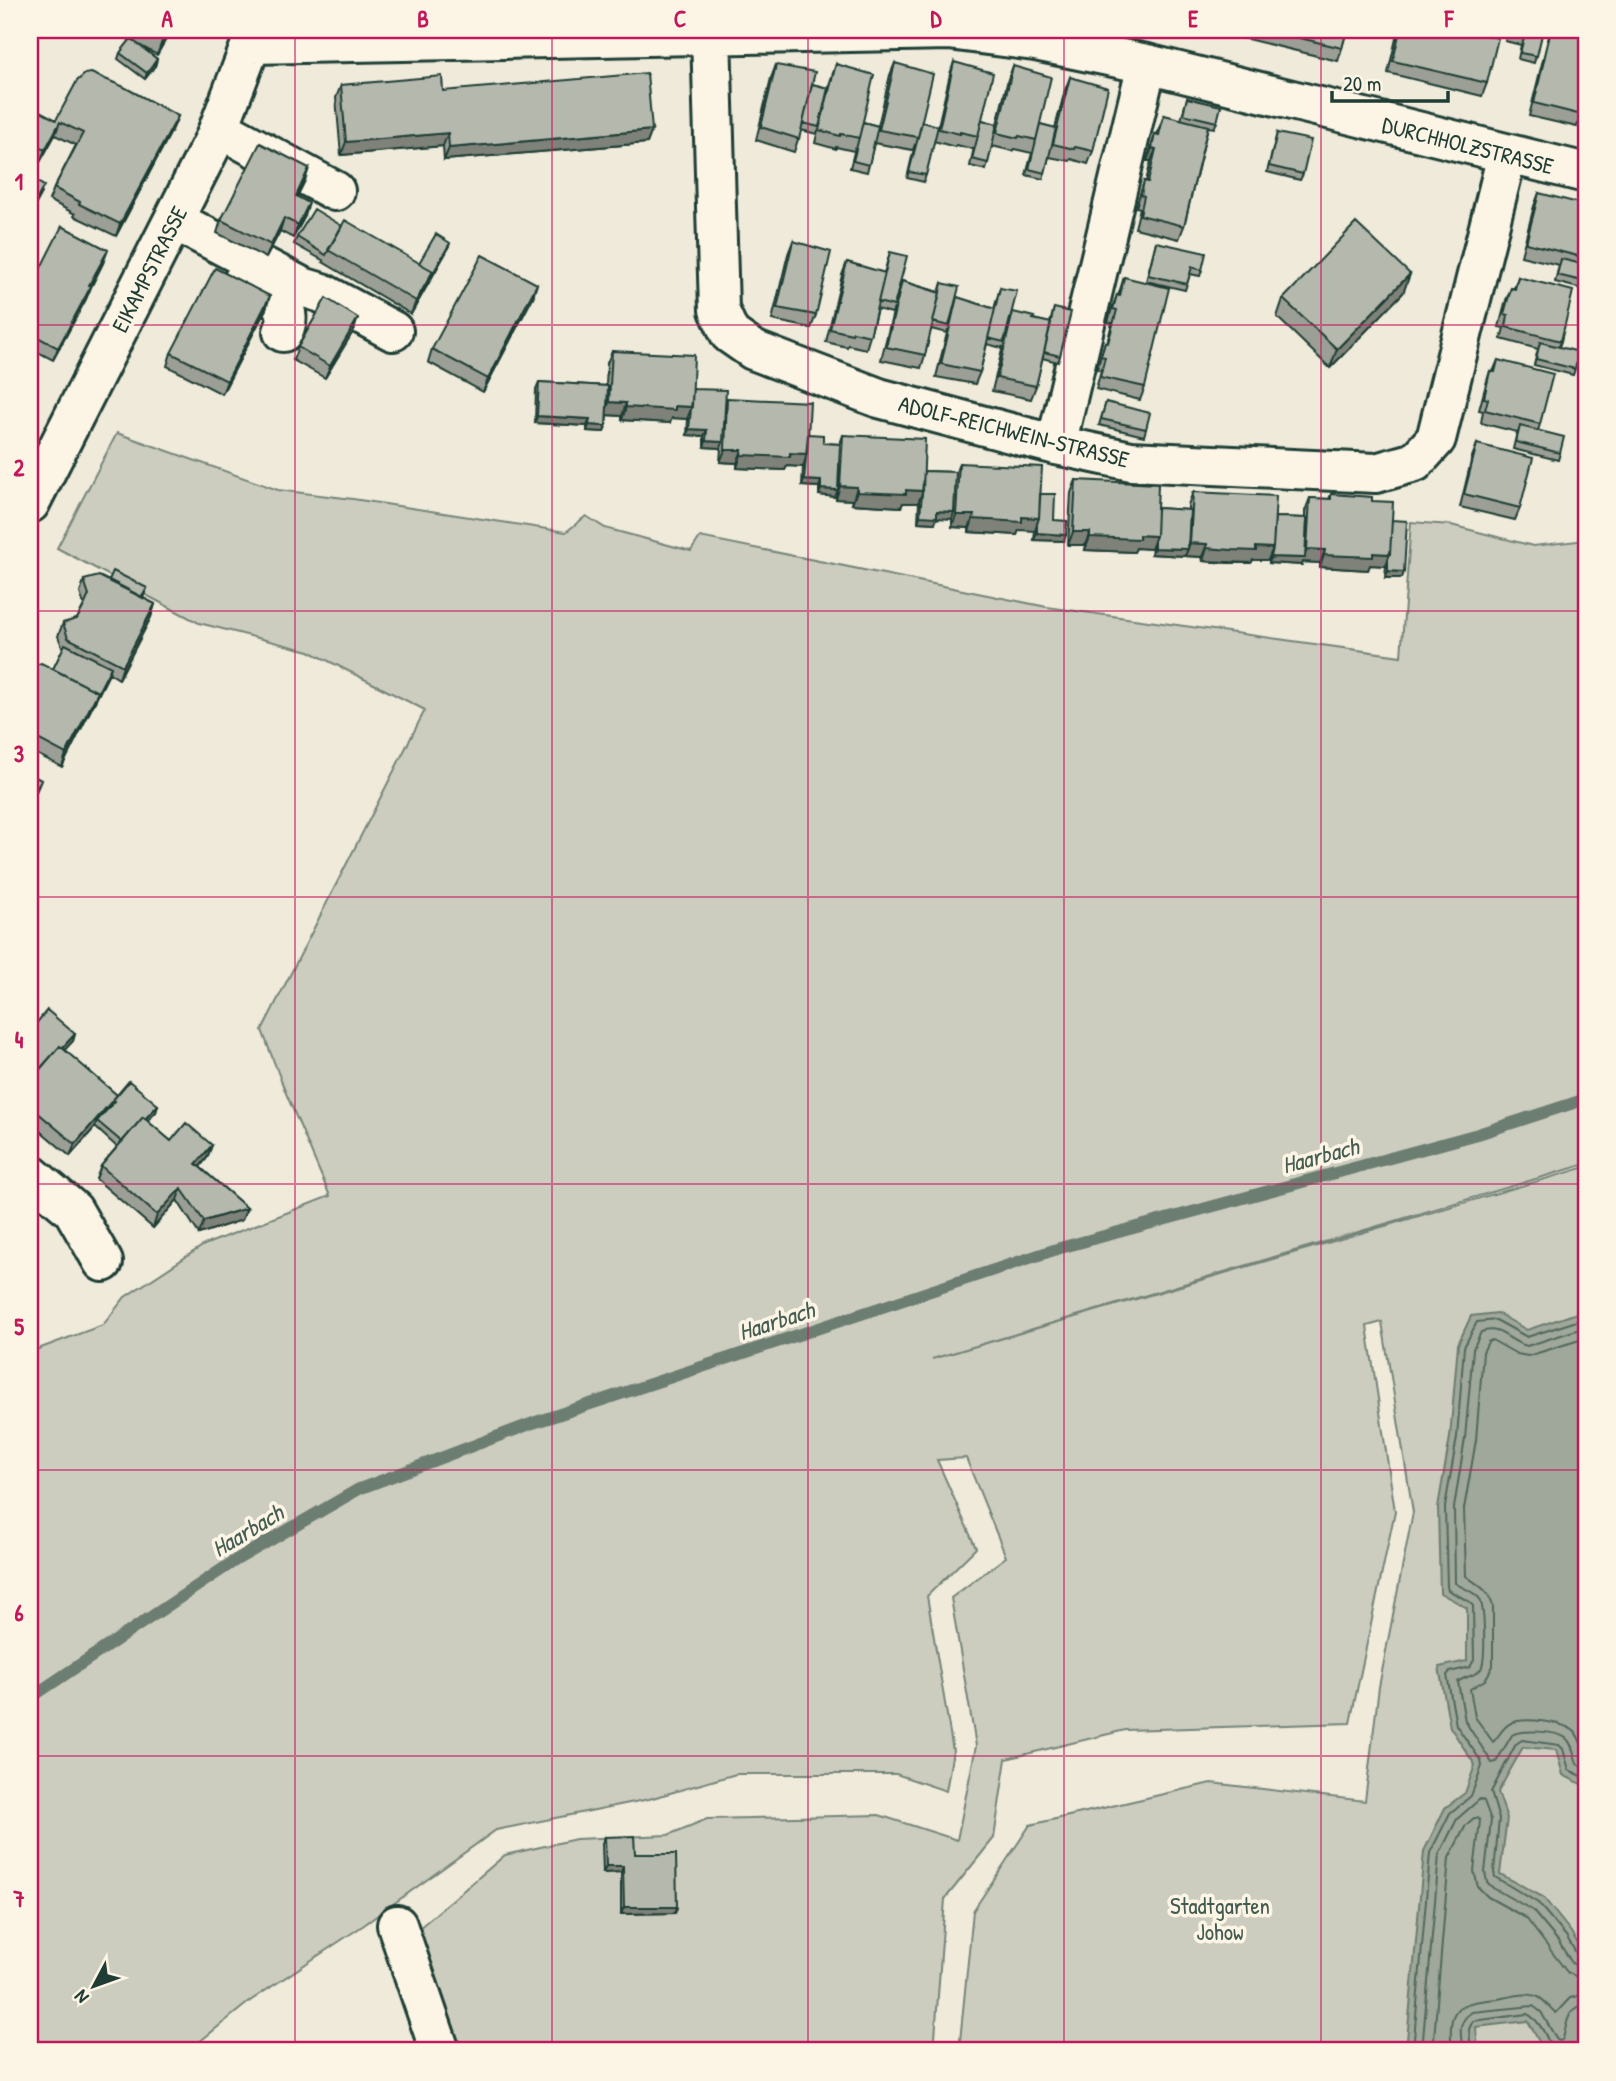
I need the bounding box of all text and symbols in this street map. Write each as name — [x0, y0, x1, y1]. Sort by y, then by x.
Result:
text: A — [161, 3, 173, 34]
text: B — [417, 3, 429, 34]
text: C — [674, 3, 686, 34]
text: D — [931, 3, 943, 34]
text: E — [1188, 3, 1199, 34]
text: F — [1444, 3, 1455, 34]
scale bar — [1332, 60, 1448, 104]
text: 20 m — [1343, 69, 1381, 98]
street label: DURCHHOLZSTRASSE — [1379, 109, 1557, 181]
text: 1 — [15, 166, 23, 197]
street label: EIKAMPSTRASSE — [104, 201, 194, 337]
street label: ADOLF-REICHWEIN-STRASSE — [896, 387, 1132, 475]
text: 2 — [14, 452, 25, 483]
text: 3 — [14, 738, 24, 769]
text: 4 — [15, 1024, 24, 1055]
water label: Haarbach — [1278, 1129, 1364, 1181]
water label: Haarbach — [734, 1292, 820, 1347]
text: 5 — [14, 1311, 24, 1342]
water label: Haarbach — [205, 1495, 290, 1564]
text: 6 — [14, 1597, 24, 1628]
text: 7 — [12, 1883, 25, 1914]
park label: Stadtgarten Johow — [1170, 1890, 1270, 1947]
north arrow — [60, 1952, 130, 2022]
text: N — [68, 1985, 94, 2009]

